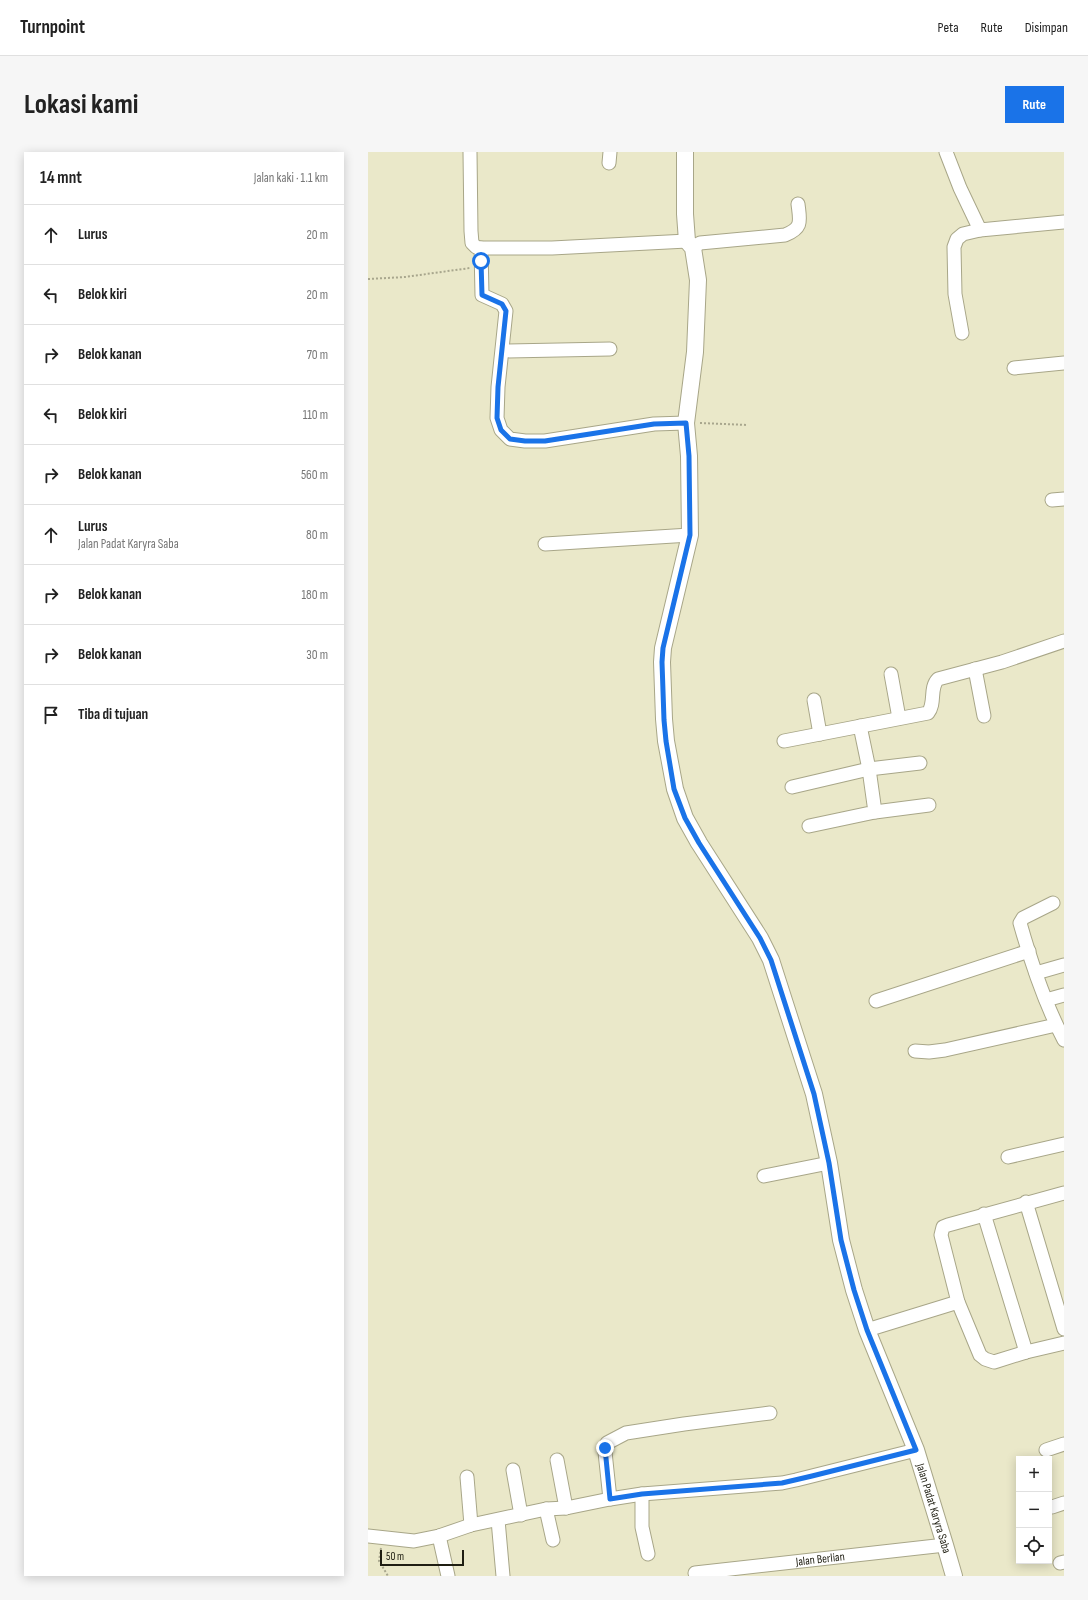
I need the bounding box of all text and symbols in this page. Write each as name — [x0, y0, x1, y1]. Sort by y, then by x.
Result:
text: Turnpoint — [20, 16, 85, 39]
text: Peta — [938, 19, 959, 36]
text: Rute — [981, 19, 1003, 36]
text: Disimpan — [1025, 19, 1068, 36]
button: Rute — [1005, 86, 1064, 123]
text: Lokasi kami — [24, 88, 138, 121]
text: 14 mnt — [40, 168, 82, 188]
text: Jalan kaki · 1.1 km — [254, 170, 328, 186]
icon: ahead — [40, 224, 62, 246]
text: Lurus — [78, 225, 107, 244]
text: 20 m — [306, 227, 328, 243]
route start — [472, 252, 490, 270]
icon: left — [40, 284, 62, 306]
text: Belok kiri — [78, 285, 127, 304]
text: 20 m — [306, 287, 328, 303]
icon: right — [40, 344, 62, 366]
text: Belok kanan — [78, 345, 142, 364]
text: 70 m — [307, 347, 328, 363]
icon: left — [40, 404, 62, 426]
text: Belok kiri — [78, 405, 127, 424]
text: 110 m — [303, 407, 328, 423]
icon: right — [40, 464, 62, 486]
text: Belok kanan — [78, 465, 142, 484]
text: 560 m — [301, 467, 328, 483]
text: Lurus — [78, 517, 107, 536]
icon: ahead — [40, 524, 62, 546]
text: 80 m — [306, 527, 328, 543]
text: Jalan Padat Karyra Saba — [78, 536, 179, 552]
icon: right — [40, 584, 62, 606]
text: Belok kanan — [78, 585, 142, 604]
text: 180 m — [302, 587, 328, 603]
icon: right — [40, 644, 62, 666]
text: Belok kanan — [78, 645, 142, 664]
text: 30 m — [306, 647, 328, 663]
icon: arrive — [40, 704, 62, 726]
text: Tiba di tujuan — [78, 705, 148, 724]
route end — [596, 1439, 614, 1457]
map controls — [1016, 1456, 1052, 1564]
button: + — [1016, 1456, 1052, 1492]
street label: Jalan Padat Karyra Saba — [912, 1461, 954, 1555]
button: − — [1016, 1492, 1052, 1528]
button: locate — [1016, 1528, 1052, 1564]
scale bar — [380, 1548, 464, 1567]
street label: Jalan Berlian — [794, 1549, 846, 1570]
text: 50 m — [386, 1550, 404, 1563]

